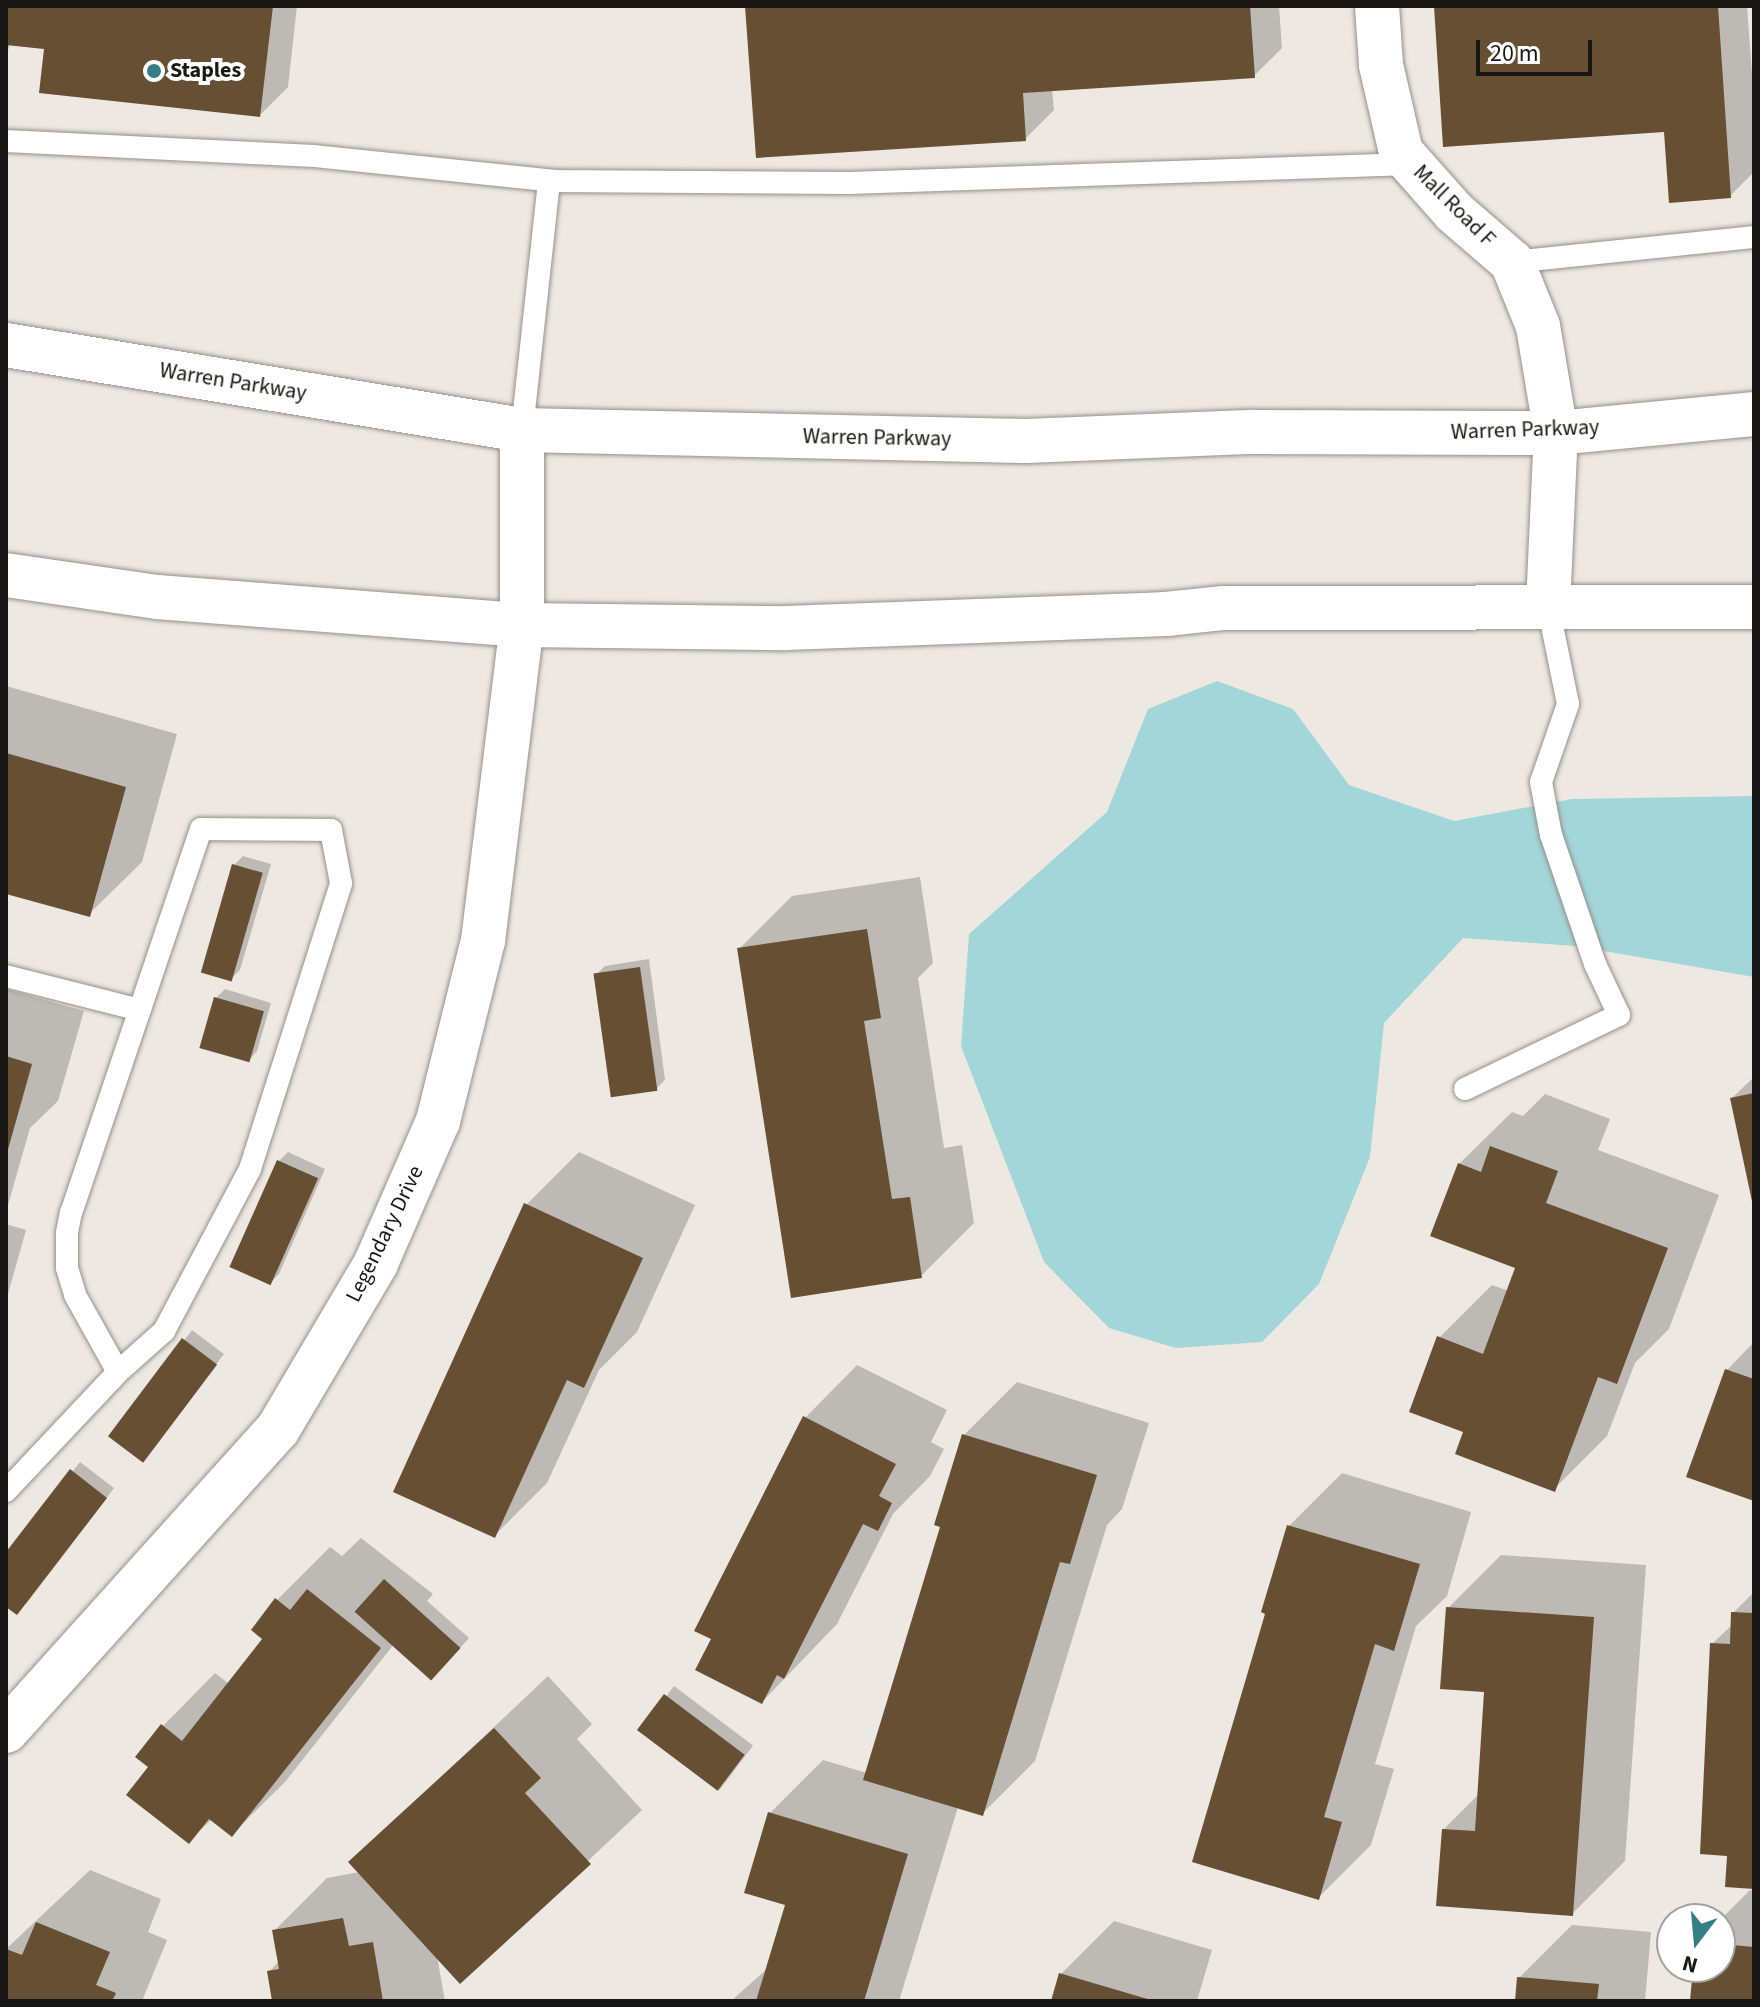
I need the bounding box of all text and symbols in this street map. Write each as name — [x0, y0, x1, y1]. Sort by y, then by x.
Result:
scale bar — [1480, 24, 1596, 74]
text: 20 m — [1490, 36, 1539, 71]
place label: Staples — [170, 58, 241, 84]
marker: Staples — [145, 62, 163, 80]
street label: Mall Road F — [1407, 159, 1501, 253]
street label: Warren Parkway — [158, 357, 308, 407]
street label: Warren Parkway — [1450, 414, 1600, 446]
street label: Warren Parkway — [803, 424, 951, 452]
street label: Legendary Drive — [341, 1161, 429, 1307]
north arrow — [1656, 1903, 1736, 1983]
text: N — [1678, 1947, 1701, 1982]

